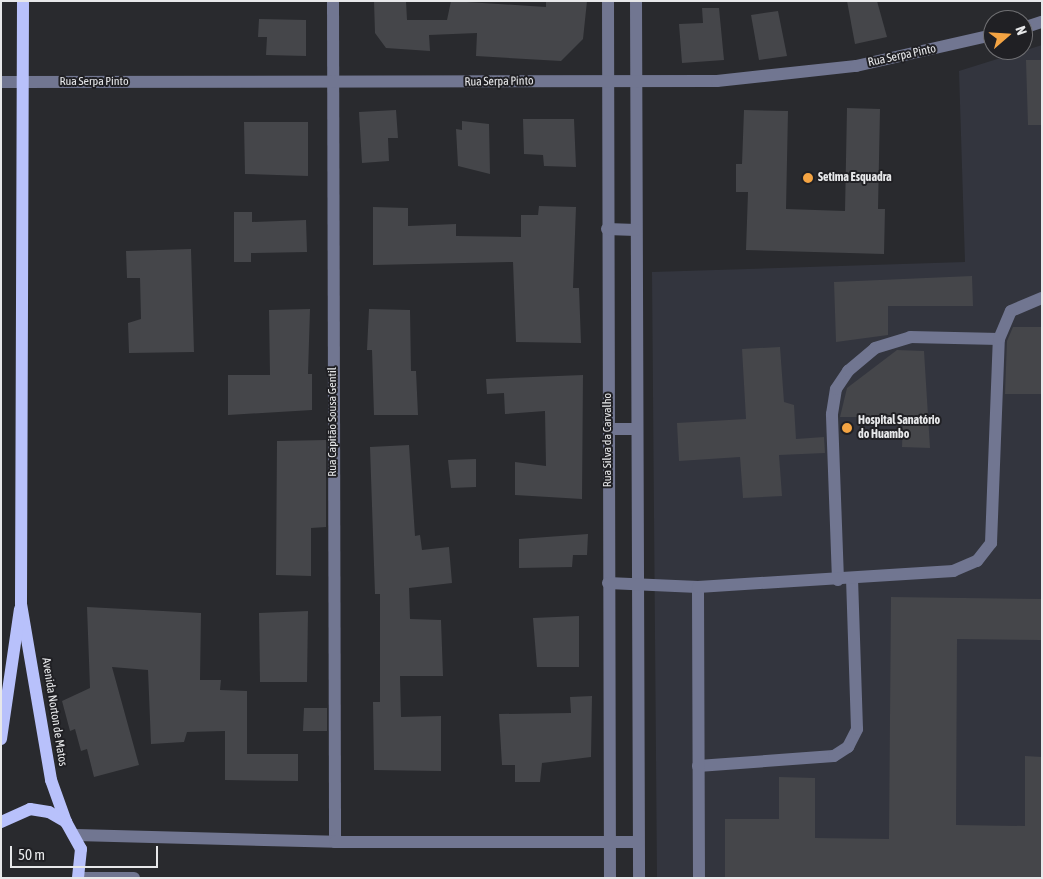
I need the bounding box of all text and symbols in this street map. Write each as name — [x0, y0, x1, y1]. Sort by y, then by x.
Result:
north arrow — [983, 10, 1033, 60]
text: N — [1012, 24, 1030, 37]
street label: Rua Serpa Pinto — [867, 42, 937, 70]
street label: Rua Serpa Pinto — [464, 74, 534, 90]
street label: Rua Serpa Pinto — [59, 75, 129, 89]
place label: Setima Esquadra — [818, 171, 892, 185]
marker: Setima Esquadra — [802, 172, 814, 184]
street label: Rua Capitão Sousa Gentil — [326, 367, 340, 477]
street label: Rua Silva da Carvalho — [601, 393, 615, 487]
place label: Hospital Sanatório do Huambo — [858, 414, 940, 442]
marker: Hospital Sanatório do Huambo — [840, 421, 854, 435]
street label: Avenida Norton de Matos — [38, 657, 70, 767]
scale bar — [12, 836, 160, 868]
text: 50 m — [18, 846, 45, 863]

